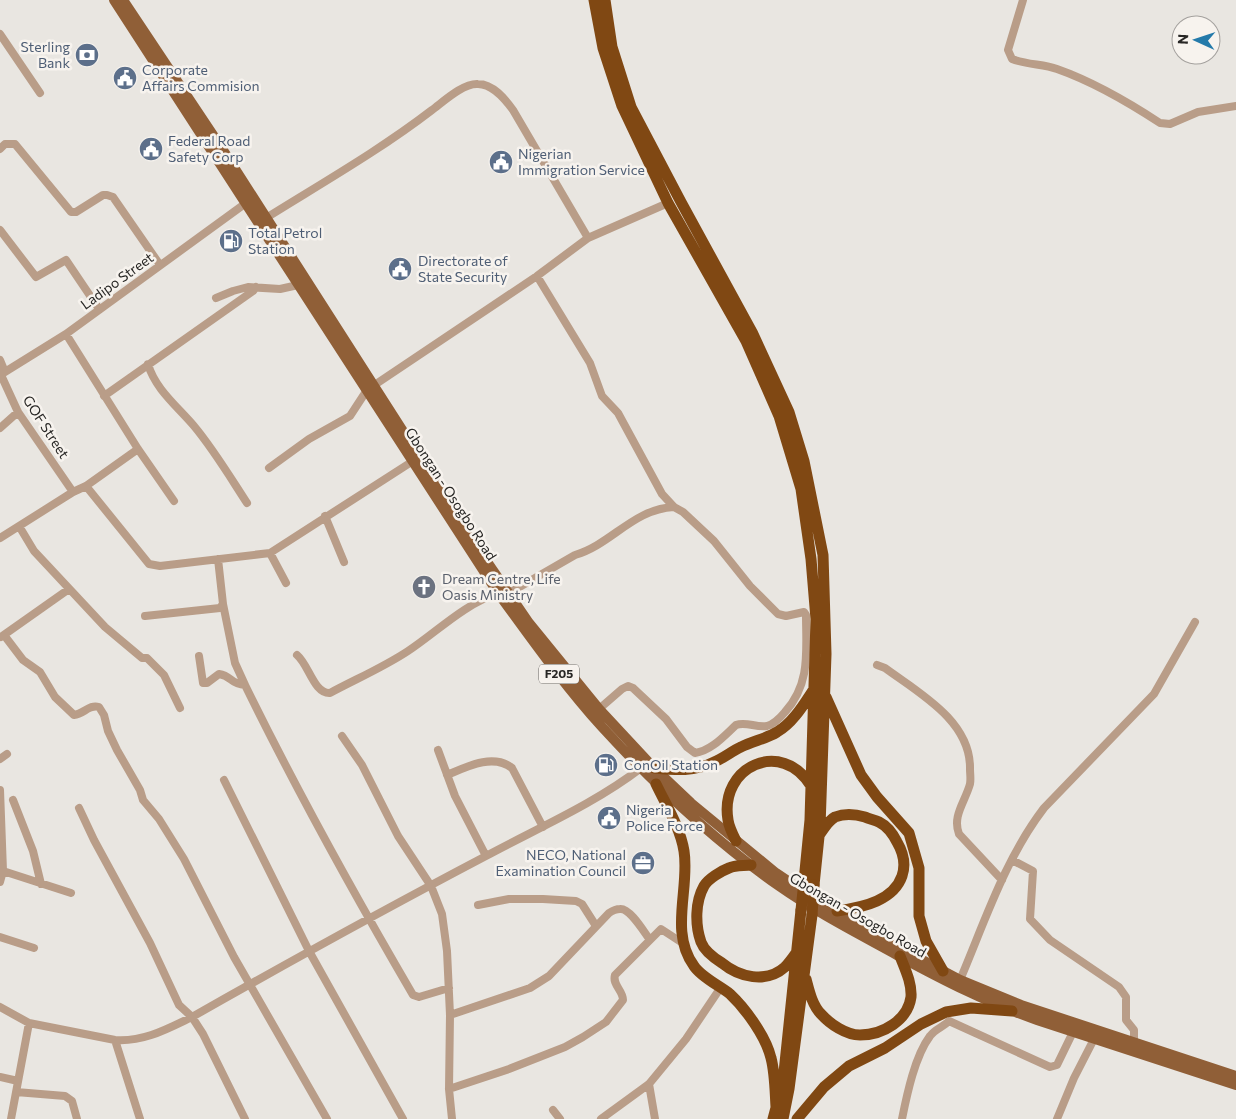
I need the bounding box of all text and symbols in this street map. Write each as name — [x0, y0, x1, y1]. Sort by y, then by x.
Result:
north arrow — [1171, 15, 1221, 65]
text: N — [1174, 34, 1191, 45]
place label: Sterling Bank — [21, 38, 70, 71]
bank icon: Sterling Bank — [74, 42, 100, 68]
place label: Corporate Affairs Commision — [142, 61, 260, 94]
public building icon: Corporate Affairs Commision — [112, 65, 138, 91]
place label: Federal Road Safety Corp — [168, 132, 250, 165]
public building icon: Federal Road Safety Corp — [138, 136, 164, 162]
place label: Nigerian Immigration Service — [518, 145, 645, 178]
public building icon: Nigerian Immigration Service — [488, 149, 514, 175]
place label: Total Petrol Station — [248, 224, 322, 257]
fuel station icon: Total Petrol Station — [218, 228, 244, 254]
street label: Ladipo Street — [77, 248, 157, 313]
place label: Directorate of State Security — [418, 252, 508, 285]
public building icon: Directorate of State Security — [387, 256, 413, 282]
street label: GOF Street — [20, 392, 73, 462]
street label: Gbongan - Osogbo Road — [402, 424, 501, 563]
place label: Dream Centre, Life Oasis Ministry — [442, 570, 561, 603]
church icon: Dream Centre, Life Oasis Ministry — [411, 574, 437, 600]
road number: F205 — [539, 664, 579, 684]
fuel station icon: ConOil Station — [593, 752, 619, 778]
place label: ConOil Station — [624, 756, 718, 773]
place label: Nigeria Police Force — [626, 801, 703, 834]
public building icon: Nigeria Police Force — [596, 805, 622, 831]
place label: NECO, National Examination Council — [495, 846, 626, 879]
office icon: NECO, National Examination Council — [630, 850, 656, 876]
street label: Gbongan - Osogbo Road — [787, 868, 930, 961]

